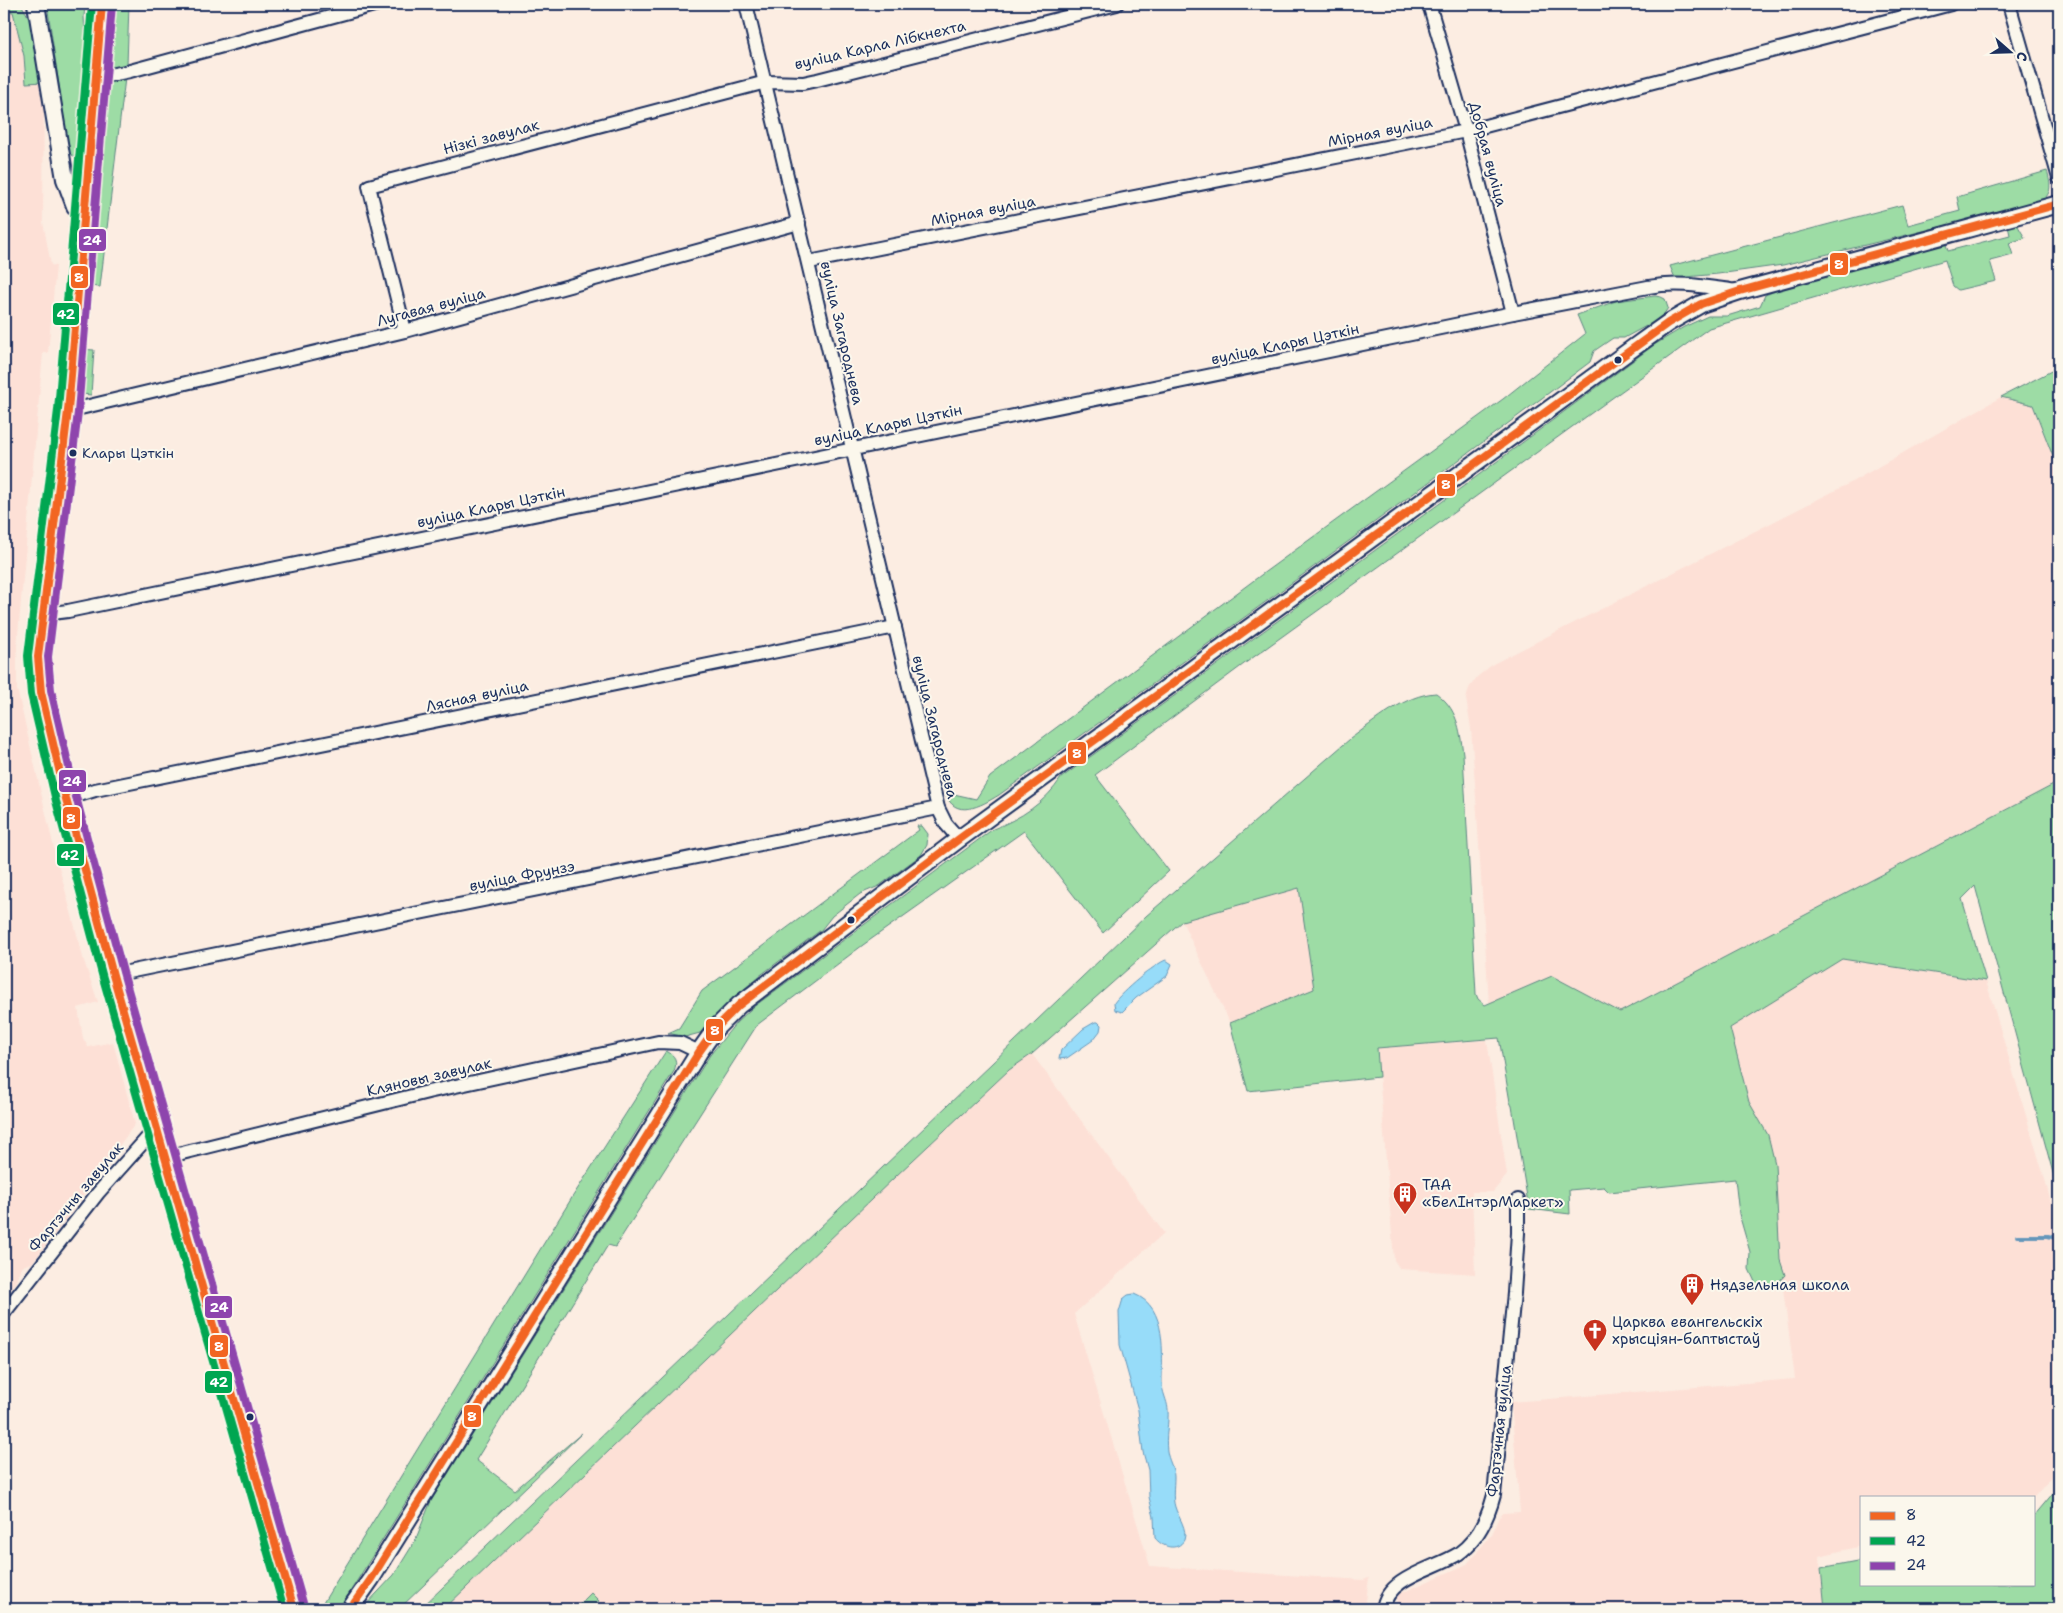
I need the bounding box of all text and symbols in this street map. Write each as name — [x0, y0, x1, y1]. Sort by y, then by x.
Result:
street label: вуліца Карла Лібкнехта — [792, 15, 968, 74]
north arrow — [1986, 28, 2036, 78]
text: С — [2012, 49, 2032, 64]
street label: Добрая вуліца — [1464, 99, 1512, 209]
street label: Мірная вуліца — [1326, 112, 1435, 152]
street label: Нізкі завулак — [441, 115, 541, 159]
street label: Мірная вуліца — [929, 191, 1038, 231]
line badge: 24 — [78, 228, 107, 252]
text: 24 — [82, 231, 102, 249]
line badge: 8 — [1829, 252, 1849, 276]
text: 8 — [1834, 255, 1844, 273]
street label: вуліца Загароднева — [816, 259, 868, 407]
line badge: 8 — [70, 265, 89, 289]
text: 8 — [74, 268, 84, 286]
street label: Лугавая вуліца — [375, 283, 488, 331]
line badge: 42 — [52, 302, 80, 326]
text: 42 — [57, 305, 76, 323]
street label: вуліца Клары Цэткін — [1209, 319, 1361, 369]
unlabelled marker — [1613, 355, 1623, 365]
street label: вуліца Клары Цэткін — [812, 400, 964, 450]
place label: Клары Цэткін — [82, 444, 174, 462]
marker: Клары Цэткін — [68, 448, 78, 458]
line badge: 8 — [1436, 473, 1456, 497]
text: 8 — [1441, 475, 1451, 493]
street label: вуліца Клары Цэткін — [415, 482, 567, 532]
street label: вуліца Загароднева — [908, 653, 963, 801]
street label: Лясная вуліца — [424, 675, 531, 717]
line badge: 8 — [1067, 741, 1087, 765]
text: 8 — [1072, 744, 1082, 762]
line badge: 24 — [58, 769, 87, 793]
text: 24 — [62, 772, 82, 790]
line badge: 8 — [62, 806, 81, 830]
text: 8 — [66, 809, 76, 827]
line badge: 42 — [56, 843, 85, 867]
text: 42 — [61, 846, 80, 864]
street label: вуліца Фрунзэ — [468, 856, 577, 896]
unlabelled marker — [846, 915, 856, 925]
line badge: 8 — [705, 1018, 724, 1042]
text: 8 — [710, 1021, 720, 1039]
street label: Кляновы завулак — [365, 1053, 493, 1101]
street label: Фартэчны завулак — [24, 1138, 128, 1256]
place label: ТАА «БелІнтэрМаркет» — [1422, 1175, 1563, 1212]
building icon: ТАА «БелІнтэрМаркет» — [1392, 1181, 1418, 1215]
building icon: Нядзельная школа — [1679, 1272, 1705, 1306]
place label: Нядзельная школа — [1710, 1275, 1850, 1295]
line badge: 24 — [204, 1295, 233, 1319]
text: 24 — [209, 1298, 229, 1316]
place label: Царква евангельскіх хрысціян-баптыстаў — [1612, 1312, 1763, 1349]
church icon: Царква евангельскіх хрысціян-баптыстаў — [1582, 1318, 1608, 1352]
line badge: 8 — [209, 1334, 229, 1358]
text: 8 — [214, 1337, 224, 1355]
street label: Фартэчная вуліца — [1482, 1363, 1516, 1498]
line badge: 42 — [204, 1370, 233, 1394]
text: 42 — [210, 1373, 229, 1391]
line badge: 8 — [463, 1404, 482, 1428]
text: 8 — [467, 1407, 477, 1425]
unlabelled marker — [245, 1412, 255, 1422]
legend — [1860, 1496, 2036, 1586]
text: 8 — [1906, 1505, 1917, 1525]
text: 42 — [1906, 1531, 1926, 1551]
text: 24 — [1906, 1555, 1926, 1575]

